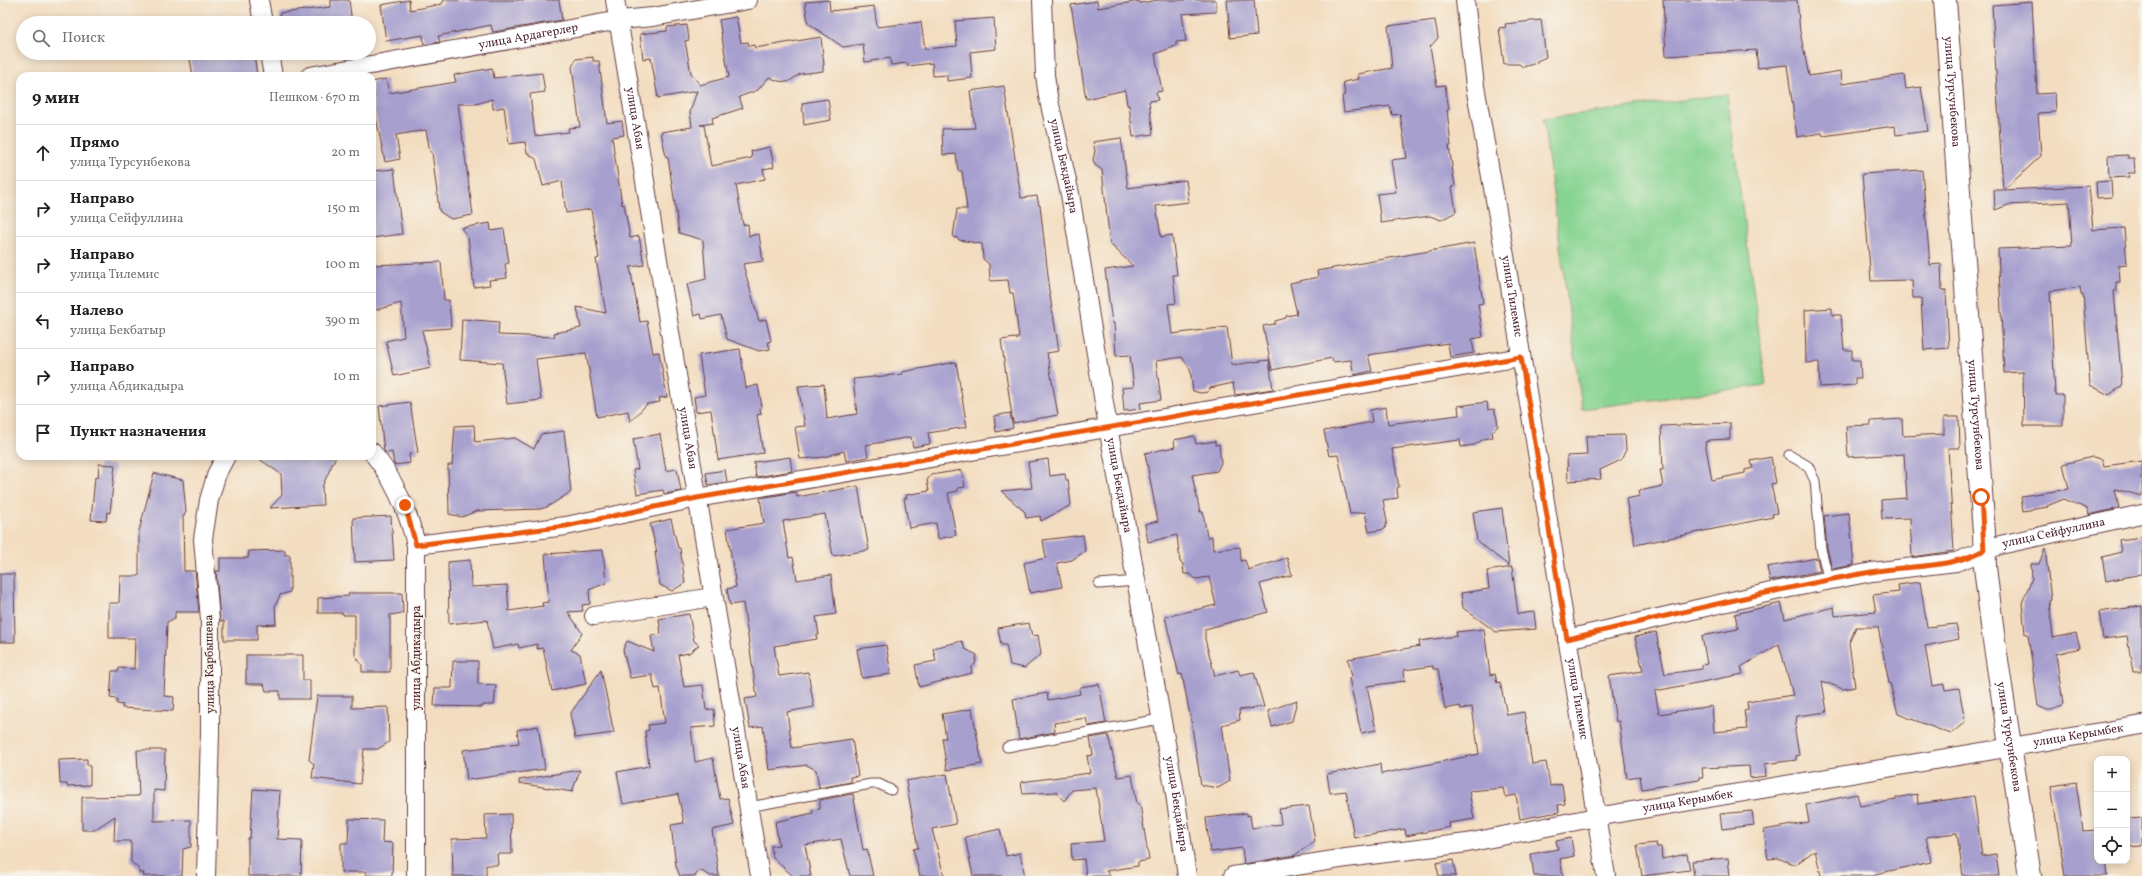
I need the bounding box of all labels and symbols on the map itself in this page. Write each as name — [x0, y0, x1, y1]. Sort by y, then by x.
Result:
street label: улица Ардагерлер — [477, 20, 580, 53]
street label: улица Турсунбекова — [1940, 36, 1964, 148]
street label: улица Абая — [622, 86, 648, 151]
street label: улица Бекдайыра — [1045, 117, 1081, 215]
street label: улица Тилемис — [1497, 254, 1526, 338]
street label: улица Турсунбекова — [1963, 359, 1987, 471]
street label: улица Абая — [674, 406, 701, 470]
street label: улица Бекдайыра — [1102, 436, 1135, 534]
route start — [1972, 488, 1990, 506]
route end — [396, 496, 414, 514]
street label: улица Сейфуллина — [2001, 514, 2107, 552]
street label: улица Абдикадыра — [409, 605, 425, 711]
street label: улица Карбышева — [201, 614, 219, 714]
street label: улица Тилемис — [1563, 657, 1592, 741]
street label: улица Турсунбекова — [1992, 681, 2025, 793]
street label: улица Керымбек — [2032, 720, 2125, 751]
street label: улица Абая — [727, 725, 753, 790]
street label: улица Бекдайыра — [1161, 755, 1191, 853]
street label: улица Керымбек — [1641, 786, 1735, 817]

